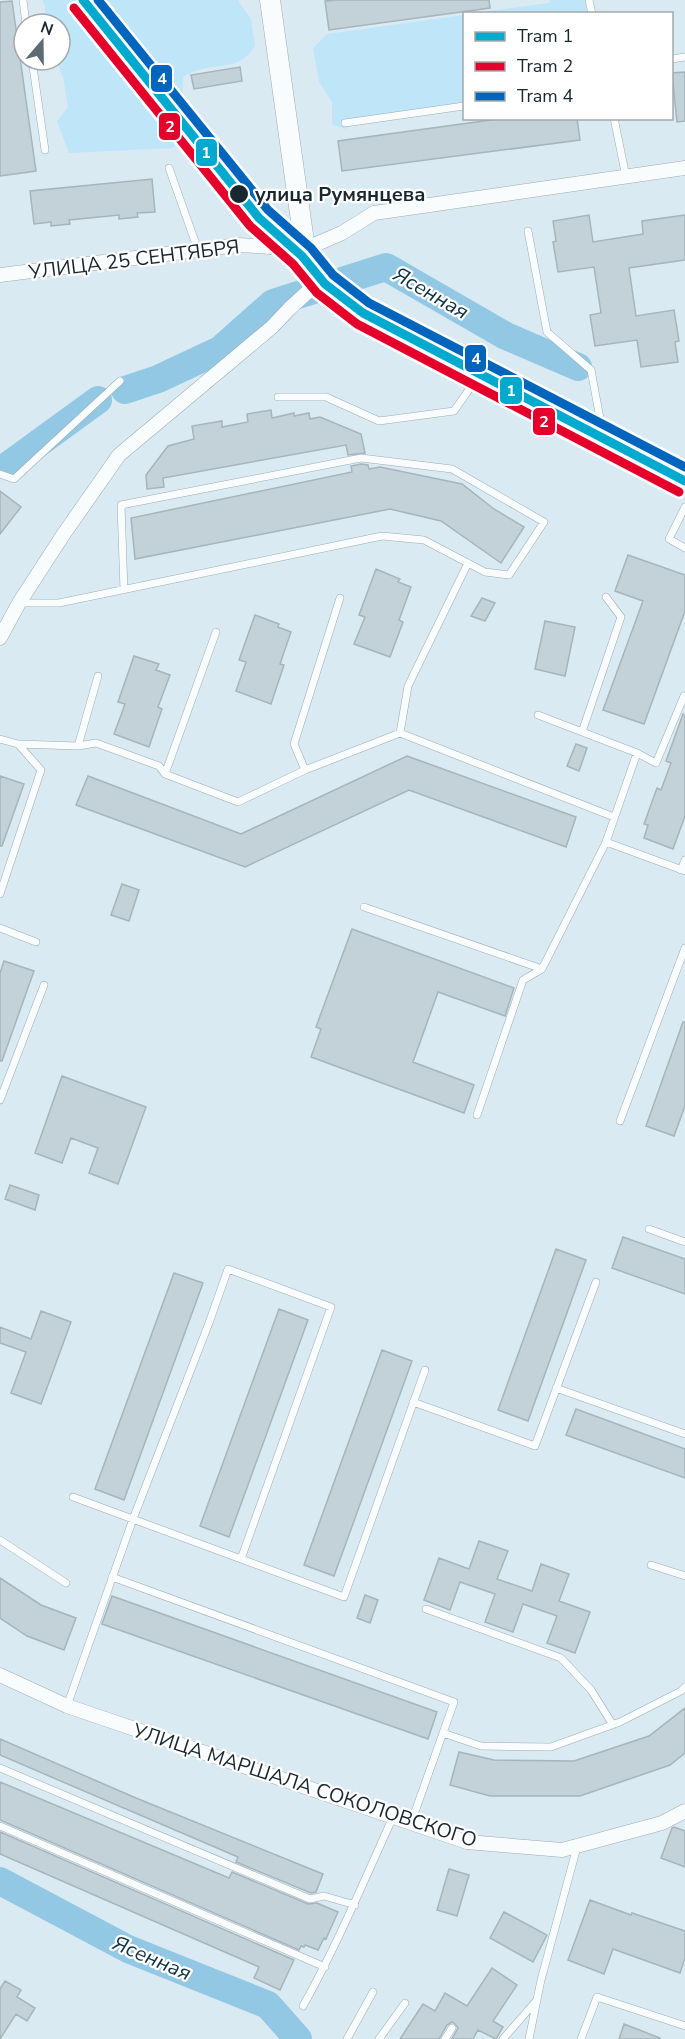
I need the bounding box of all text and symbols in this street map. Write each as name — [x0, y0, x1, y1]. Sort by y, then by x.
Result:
north arrow — [12, 12, 72, 72]
legend — [463, 12, 673, 120]
text: N — [37, 16, 56, 41]
text: Tram 1 — [517, 24, 573, 48]
text: Tram 2 — [517, 54, 573, 78]
line badge: 4 — [150, 64, 173, 93]
text: 4 — [157, 68, 167, 90]
text: Tram 4 — [517, 84, 573, 108]
line badge: 2 — [158, 112, 181, 141]
text: 2 — [165, 116, 175, 138]
line badge: 1 — [195, 138, 218, 167]
text: 1 — [201, 142, 211, 164]
place label: улица Румянцева — [255, 181, 425, 208]
marker: улица Румянцева — [228, 183, 250, 205]
street label: УЛИЦА 25 СЕНТЯБРЯ — [26, 233, 241, 286]
water label: Ясенная — [388, 260, 474, 326]
line badge: 4 — [464, 344, 487, 373]
text: 4 — [471, 348, 481, 370]
line badge: 1 — [499, 376, 523, 405]
text: 1 — [506, 380, 516, 402]
line badge: 2 — [532, 407, 556, 436]
text: 2 — [539, 411, 549, 433]
street label: УЛИЦА МАРШАЛА СОКОЛОВСКОГО — [128, 1717, 480, 1854]
water label: Ясенная — [108, 1929, 196, 1987]

